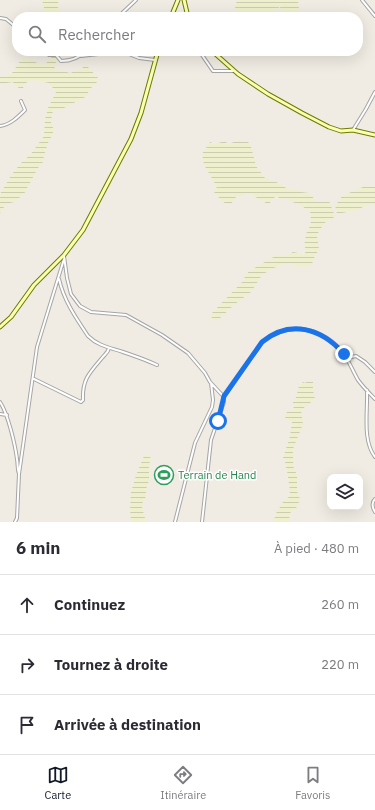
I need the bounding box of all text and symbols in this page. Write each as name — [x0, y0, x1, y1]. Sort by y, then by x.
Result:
search box — [12, 12, 363, 56]
icon: search — [26, 23, 48, 45]
text: Rechercher — [58, 25, 135, 44]
route end — [335, 345, 353, 363]
route start — [209, 412, 227, 430]
sports icon: Terrain de Hand — [153, 464, 175, 486]
place label: Terrain de Hand — [178, 468, 256, 482]
map controls — [327, 474, 363, 510]
button: layers — [327, 474, 363, 510]
text: 6 min — [16, 537, 60, 559]
text: À pied · 480 m — [274, 540, 359, 557]
icon: ahead — [16, 594, 38, 616]
text: Continuez — [54, 595, 125, 614]
text: 260 m — [321, 596, 359, 613]
icon: right — [16, 654, 38, 676]
text: Tournez à droite — [54, 655, 168, 674]
text: 220 m — [321, 656, 359, 673]
icon: arrive — [16, 714, 38, 736]
text: Arrivée à destination — [54, 715, 201, 734]
tab: Carte — [45, 764, 71, 802]
tab: Itinéraire — [160, 764, 206, 802]
tab: Favoris — [295, 764, 330, 802]

